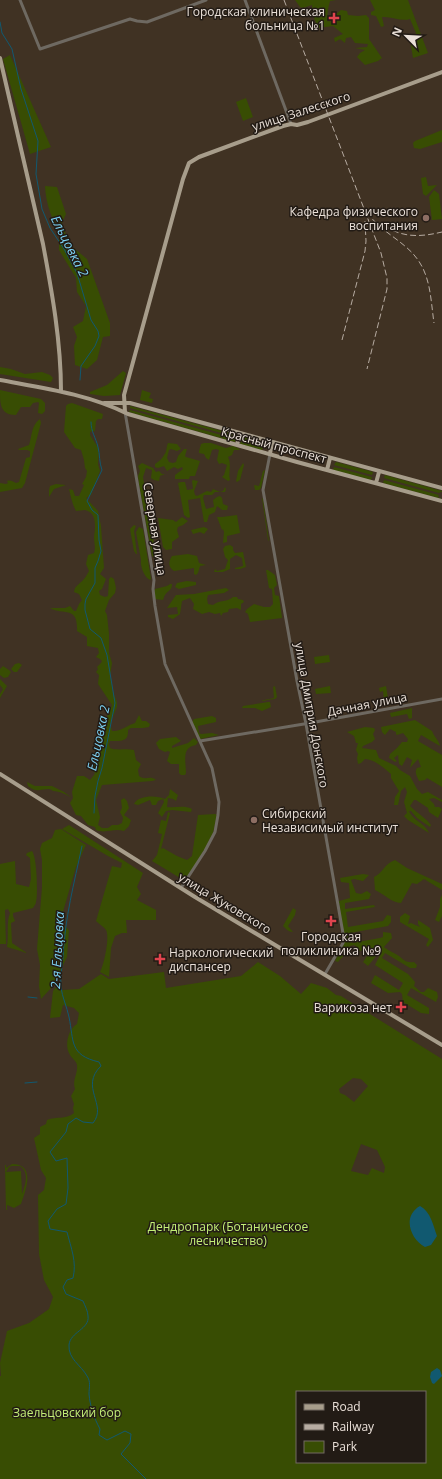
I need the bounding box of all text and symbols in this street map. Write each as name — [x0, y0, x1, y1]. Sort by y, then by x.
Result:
place label: Городская клиническая больница №1 — [187, 3, 325, 34]
marker: Городская клиническая больница №1 — [328, 12, 340, 24]
north arrow — [386, 16, 426, 56]
text: N — [388, 25, 405, 39]
street label: улица Залесского — [250, 87, 352, 135]
place label: Кафедра физического воспитания — [289, 203, 418, 234]
water label: Ельцовка 2 — [47, 212, 93, 280]
marker: Кафедра физического воспитания — [421, 213, 431, 223]
street label: Красный проспект — [219, 423, 329, 467]
street label: Северная улица — [139, 481, 171, 577]
street label: улица Дмитрия Донского — [291, 641, 333, 789]
street label: Дачная улица — [326, 688, 408, 720]
water label: Ельцовка 2 — [82, 704, 114, 772]
place label: Сибирский Независимый институт — [262, 805, 399, 836]
marker: Сибирский Независимый институт — [249, 815, 259, 825]
street label: улица Жуковского — [175, 868, 275, 938]
water label: 2-я Ельцовка — [46, 910, 68, 989]
marker: Городская поликлиника №9 — [325, 915, 337, 927]
place label: Городская поликлиника №9 — [281, 928, 381, 959]
place label: Наркологический диспансер — [169, 944, 273, 975]
marker: Наркологический диспансер — [154, 953, 166, 965]
place label: Варикоза нет — [314, 999, 392, 1016]
marker: Варикоза нет — [395, 1001, 407, 1013]
park label: Дендропарк (Ботаническое лесничество) — [148, 1218, 308, 1249]
legend — [296, 1391, 426, 1463]
text: Road — [332, 1398, 361, 1415]
park label: Заельцовский бор — [13, 1404, 121, 1421]
text: Railway — [332, 1418, 375, 1435]
text: Park — [332, 1438, 358, 1455]

